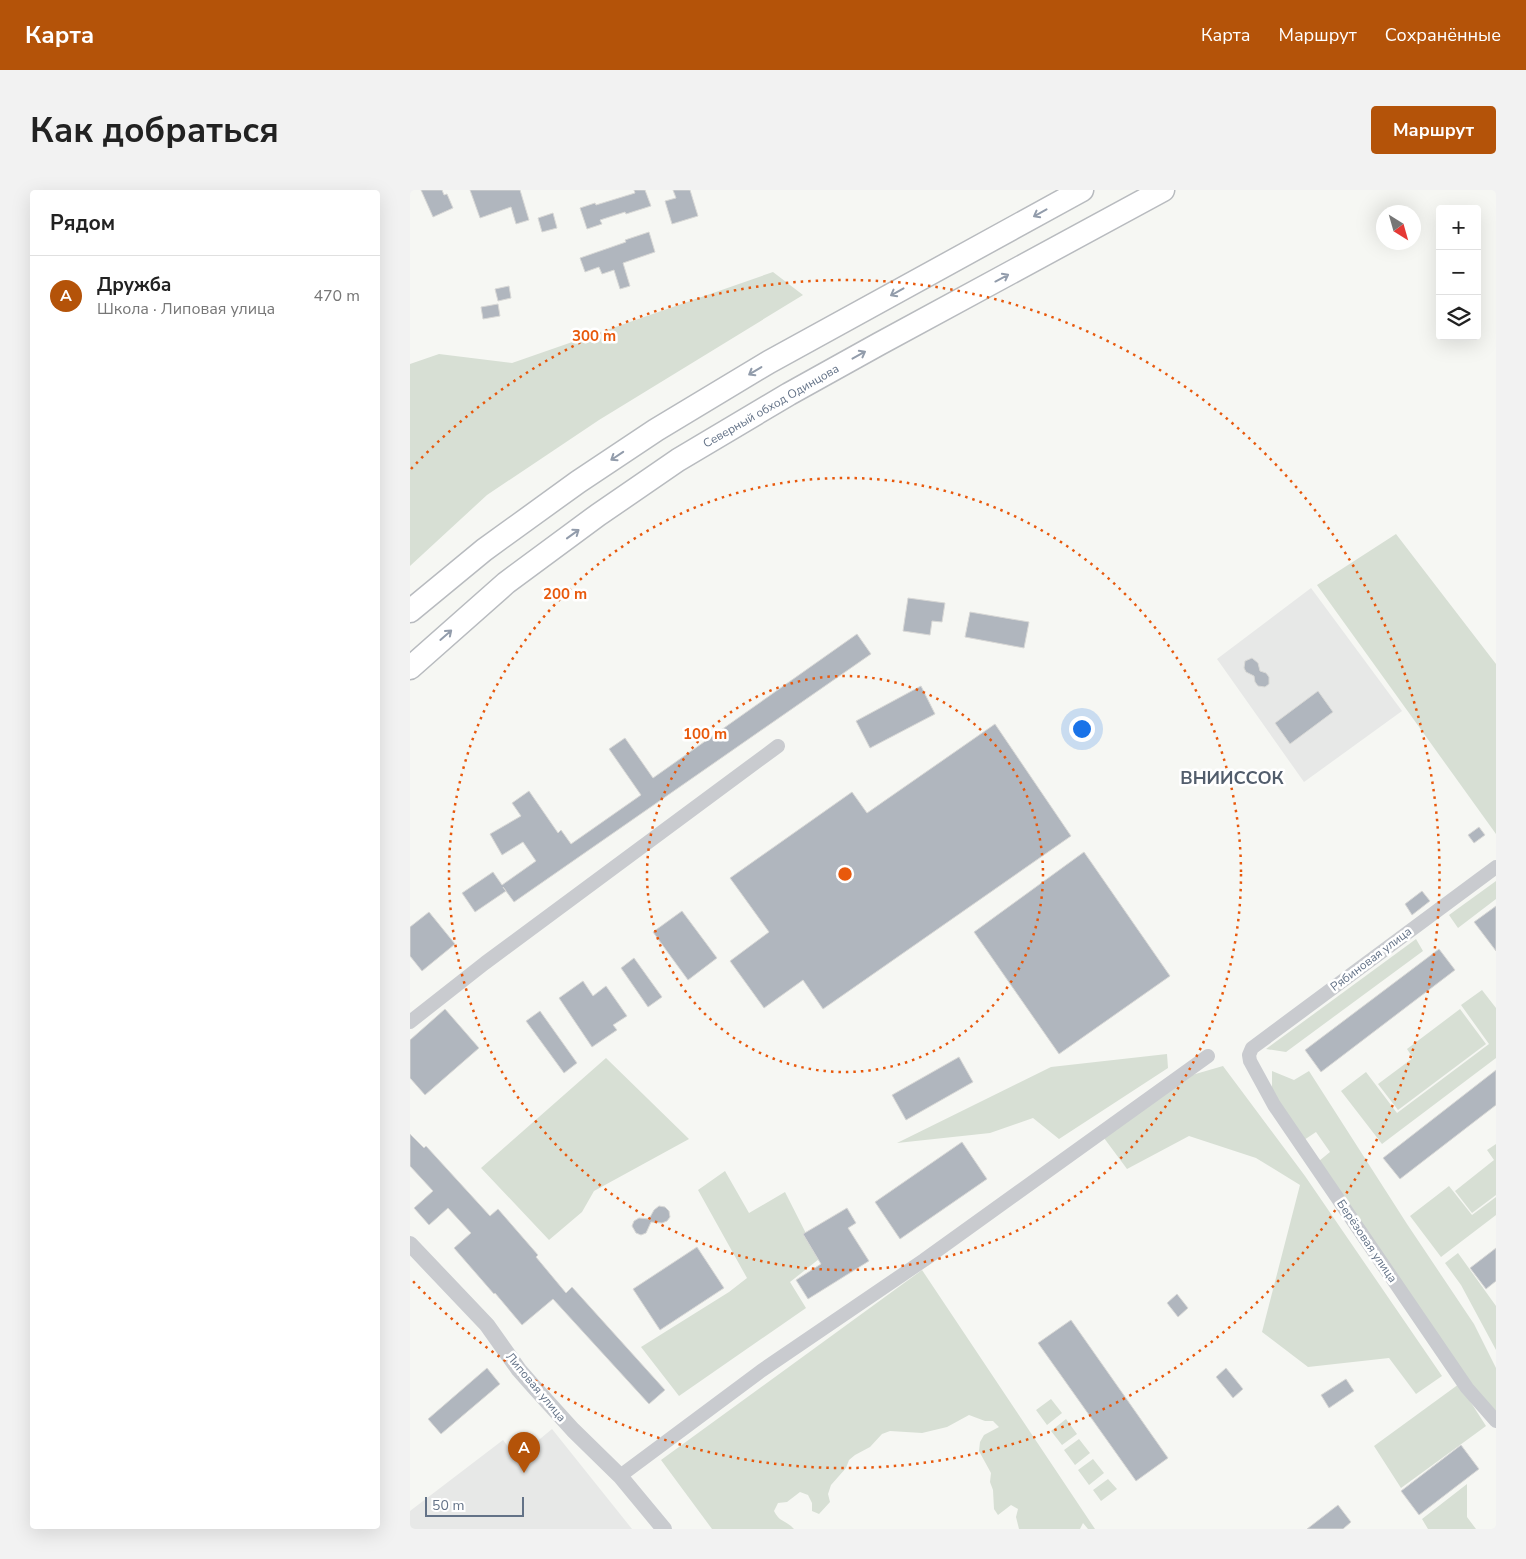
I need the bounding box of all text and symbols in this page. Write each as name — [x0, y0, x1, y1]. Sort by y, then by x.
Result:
text: Карта — [25, 19, 94, 51]
text: Карта — [1201, 23, 1251, 47]
text: Маршрут — [1279, 23, 1357, 47]
text: Сохранённые — [1385, 23, 1501, 47]
button: Маршрут — [1371, 106, 1496, 154]
text: Как добраться — [30, 107, 279, 154]
north arrow — [1376, 205, 1421, 250]
map controls — [1436, 205, 1481, 340]
button: + — [1436, 205, 1481, 250]
text: Рядом — [50, 209, 115, 237]
one-way arrow — [1033, 209, 1047, 219]
button: − — [1436, 250, 1481, 295]
text: Дружба — [97, 272, 172, 298]
one-way arrow — [994, 273, 1009, 282]
text: A — [60, 285, 72, 307]
text: 470 m — [313, 285, 360, 307]
one-way arrow — [891, 287, 905, 297]
button: layers — [1436, 295, 1481, 340]
text: Школа · Липовая улица — [97, 298, 275, 320]
text: 300 m — [572, 326, 616, 346]
one-way arrow — [851, 350, 866, 360]
street label: Северный обход Одинцова — [700, 360, 842, 452]
one-way arrow — [749, 366, 763, 376]
one-way arrow — [610, 451, 624, 461]
one-way arrow — [566, 528, 579, 539]
text: 200 m — [543, 584, 587, 604]
one-way arrow — [439, 630, 452, 641]
your location — [1069, 716, 1095, 742]
text: 100 m — [683, 724, 727, 744]
district label: ВНИИССОК — [1180, 766, 1285, 790]
centre of rings — [836, 865, 854, 883]
street label: Рябиновая улица — [1327, 923, 1415, 995]
street label: Берёзовая улица — [1333, 1196, 1401, 1286]
street label: Липовая улица — [502, 1349, 570, 1425]
pin: A — [508, 1432, 540, 1473]
scale bar — [425, 1494, 524, 1517]
text: 50 m — [432, 1496, 464, 1515]

